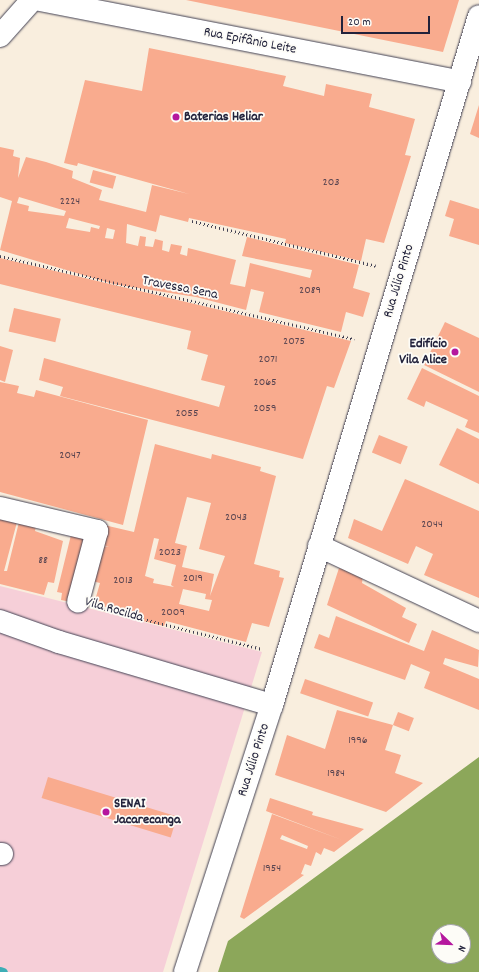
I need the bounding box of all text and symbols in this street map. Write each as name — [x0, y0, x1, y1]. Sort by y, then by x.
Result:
scale bar — [343, 8, 432, 34]
text: 20 m — [348, 14, 371, 31]
street label: Rua Epifânio Leite — [202, 24, 298, 58]
place label: Baterias Heliar — [184, 109, 263, 125]
marker: Baterias Heliar — [171, 112, 181, 122]
house number: 203 — [322, 176, 340, 190]
house number: 2224 — [60, 195, 80, 209]
street label: Rua Júlio Pinto — [380, 242, 418, 320]
street label: Travessa Sena — [141, 272, 219, 304]
house number: 2089 — [299, 284, 321, 298]
house number: 2075 — [283, 335, 305, 349]
place label: Edifício Vila Alice — [399, 336, 447, 368]
marker: Edifício Vila Alice — [450, 347, 460, 357]
house number: 2071 — [258, 353, 278, 367]
house number: 2065 — [253, 376, 277, 390]
house number: 2059 — [254, 402, 276, 416]
house number: 2055 — [176, 407, 198, 421]
house number: 2047 — [59, 449, 81, 463]
house number: 2043 — [225, 511, 247, 525]
house number: 2044 — [421, 518, 443, 532]
house number: 2023 — [159, 546, 181, 560]
house number: 88 — [38, 554, 48, 568]
house number: 2019 — [183, 572, 203, 586]
house number: 2013 — [113, 574, 133, 588]
street label: Vila Rocilda — [83, 594, 145, 626]
house number: 2009 — [161, 606, 185, 620]
street label: Rua Júlio Pinto — [234, 721, 274, 799]
house number: 1996 — [348, 734, 368, 748]
house number: 1984 — [327, 767, 345, 781]
place label: SENAI Jacarecanga — [114, 796, 181, 828]
marker: SENAI Jacarecanga — [101, 807, 111, 817]
house number: 1954 — [263, 862, 281, 876]
north arrow — [431, 924, 471, 964]
text: N — [453, 943, 470, 954]

